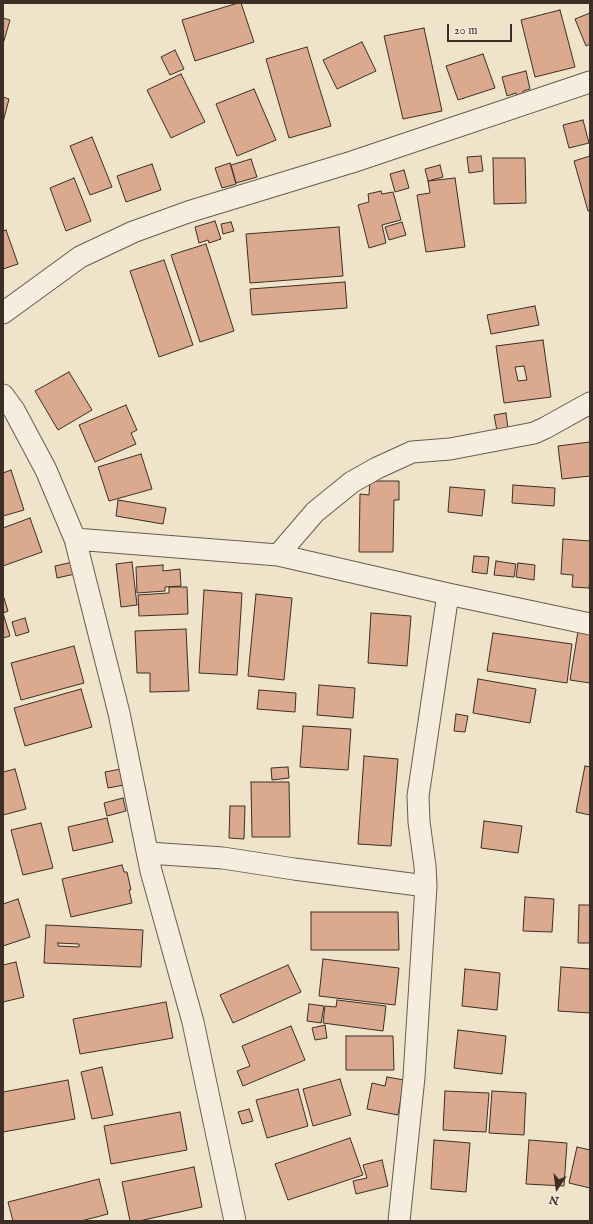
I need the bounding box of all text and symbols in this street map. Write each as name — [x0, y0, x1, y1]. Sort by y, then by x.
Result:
scale bar — [449, 16, 514, 42]
text: 20 m — [454, 23, 477, 38]
north arrow — [537, 1168, 577, 1208]
text: N — [548, 1192, 561, 1208]

